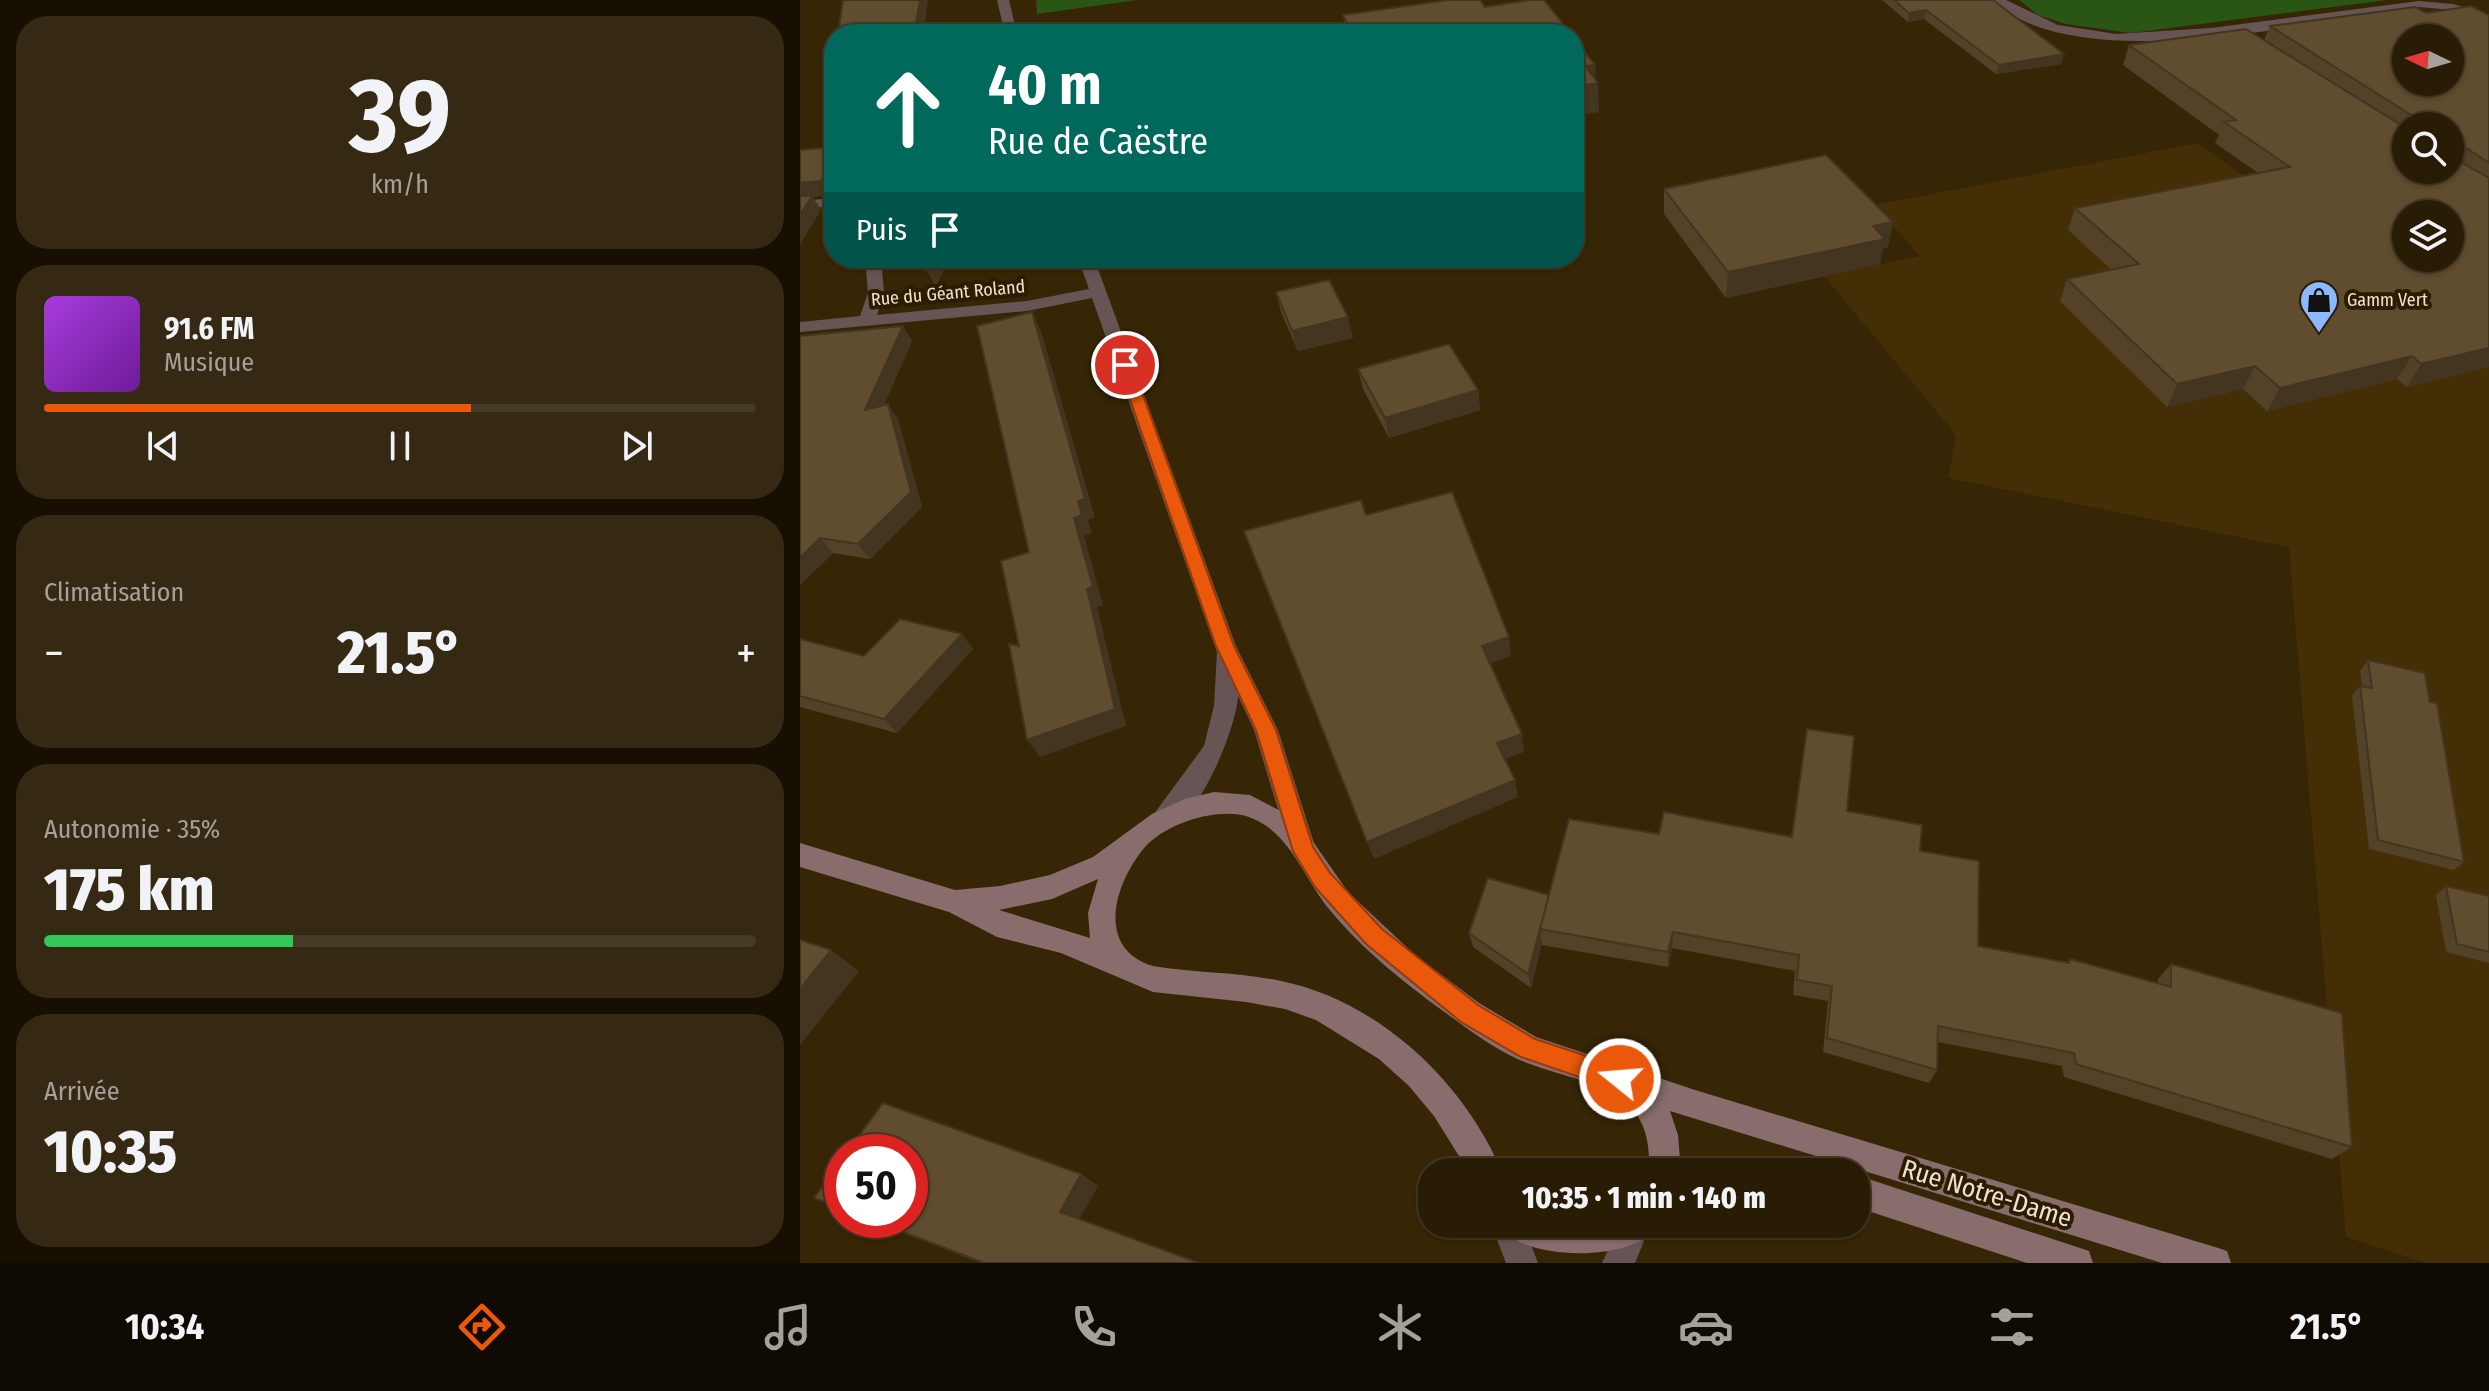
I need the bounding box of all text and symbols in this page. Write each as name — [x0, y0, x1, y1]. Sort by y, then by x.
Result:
north arrow — [2392, 24, 2464, 96]
map controls — [2392, 24, 2464, 272]
text: 40 m — [988, 52, 1102, 119]
text: 39 — [349, 54, 451, 179]
icon: ahead — [856, 56, 960, 160]
button: search — [2392, 112, 2464, 184]
text: Rue de Caëstre — [988, 120, 1208, 164]
text: km/h — [371, 169, 429, 200]
button: layers — [2392, 200, 2464, 272]
icon: arrive — [923, 208, 967, 252]
text: Puis — [856, 212, 907, 248]
street label: Rue du Géant Roland — [870, 275, 1026, 311]
shop icon: Gamm Vert — [2298, 279, 2340, 334]
place label: Gamm Vert — [2347, 289, 2428, 311]
text: 91.6 FM — [164, 311, 254, 347]
pin — [1091, 331, 1159, 399]
icon: arrive — [1103, 343, 1147, 387]
text: Musique — [164, 347, 254, 378]
icon: previous — [141, 424, 185, 468]
icon: pause — [378, 424, 422, 468]
icon: next — [615, 424, 659, 468]
text: Climatisation — [44, 577, 184, 608]
text: 21.5° — [337, 617, 463, 689]
text: − — [44, 627, 64, 680]
text: + — [736, 627, 756, 680]
text: Autonomie · 35% — [44, 814, 220, 845]
text: 175 km — [44, 854, 215, 926]
position arrow — [1578, 1037, 1662, 1121]
text: Arrivée — [44, 1076, 120, 1107]
text: 10:35 — [44, 1116, 177, 1188]
speed limit sign: 50 — [824, 1134, 928, 1238]
street label: Rue Notre-Dame — [1898, 1153, 2075, 1234]
text: 10:35 · 1 min · 140 m — [1522, 1180, 1766, 1216]
icon: directions — [454, 1299, 510, 1355]
icon: music — [760, 1299, 816, 1355]
icon: phone — [1066, 1299, 1122, 1355]
icon: climate — [1372, 1299, 1428, 1355]
icon: car — [1678, 1299, 1734, 1355]
icon: filters — [1984, 1299, 2040, 1355]
text: 10:34 — [125, 1305, 204, 1349]
text: 21.5° — [2290, 1305, 2364, 1349]

